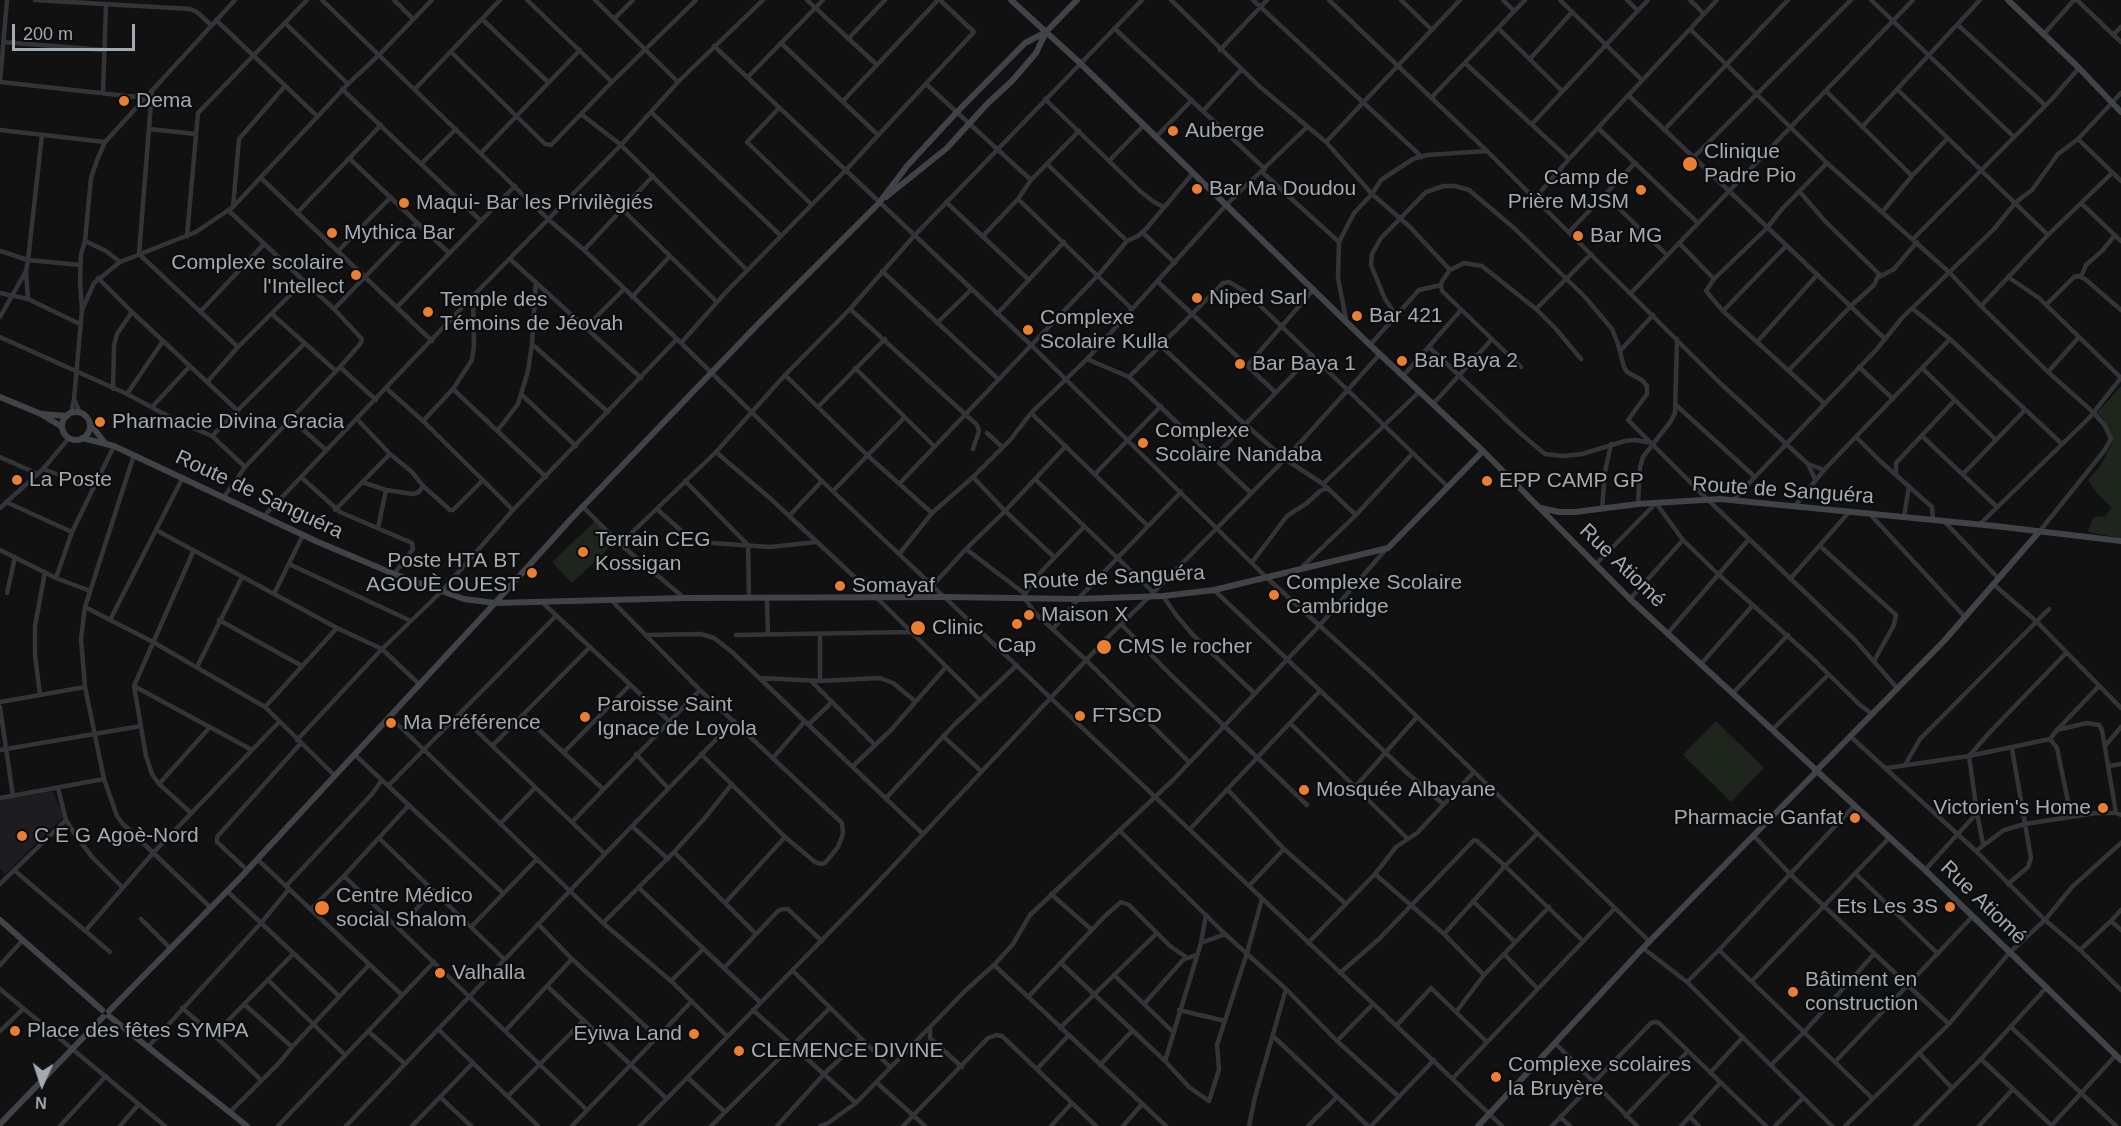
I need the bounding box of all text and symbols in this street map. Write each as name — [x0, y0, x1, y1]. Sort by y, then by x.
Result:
scale bar — [15, 12, 138, 50]
text: 200 m — [23, 24, 73, 44]
place label: Dema — [136, 88, 192, 114]
marker: Dema — [117, 94, 131, 108]
place label: Auberge — [1185, 118, 1264, 144]
marker: Auberge — [1166, 124, 1180, 138]
place label: Clinique Padre Pio — [1704, 139, 1796, 189]
marker: Clinique Padre Pio — [1681, 155, 1699, 173]
place label: Camp de Prière MJSM — [1508, 165, 1629, 215]
place label: Bar Ma Doudou — [1209, 176, 1356, 202]
marker: Bar Ma Doudou — [1190, 182, 1204, 196]
marker: Camp de Prière MJSM — [1634, 183, 1648, 197]
place label: Maqui- Bar les Privilègiés — [416, 190, 653, 216]
marker: Maqui- Bar les Privilègiés — [397, 196, 411, 210]
place label: Mythica Bar — [344, 220, 455, 246]
place label: Bar MG — [1590, 223, 1662, 249]
marker: Mythica Bar — [325, 226, 339, 240]
marker: Bar MG — [1571, 229, 1585, 243]
place label: Complexe scolaire l'Intellect — [171, 250, 344, 300]
marker: Complexe scolaire l'Intellect — [349, 268, 363, 282]
place label: Niped Sarl — [1209, 285, 1307, 311]
place label: Temple des Témoins de Jéovah — [440, 287, 623, 337]
marker: Niped Sarl — [1190, 291, 1204, 305]
place label: Bar 421 — [1369, 303, 1443, 329]
marker: Temple des Témoins de Jéovah — [421, 305, 435, 319]
place label: Complexe Scolaire Kulla — [1040, 305, 1168, 355]
marker: Bar 421 — [1350, 309, 1364, 323]
marker: Complexe Scolaire Kulla — [1021, 323, 1035, 337]
place label: Bar Baya 2 — [1414, 348, 1518, 374]
place label: Bar Baya 1 — [1252, 351, 1356, 377]
marker: Bar Baya 2 — [1395, 354, 1409, 368]
marker: Bar Baya 1 — [1233, 357, 1247, 371]
place label: Pharmacie Divina Gracia — [112, 409, 344, 435]
marker: Pharmacie Divina Gracia — [93, 415, 107, 429]
place label: Complexe Scolaire Nandaba — [1155, 418, 1322, 468]
marker: Complexe Scolaire Nandaba — [1136, 436, 1150, 450]
street label: Route de Sanguéra — [171, 445, 347, 545]
place label: La Poste — [29, 467, 112, 493]
place label: EPP CAMP GP — [1499, 468, 1644, 494]
street label: Route de Sanguéra — [1691, 472, 1875, 510]
marker: La Poste — [10, 473, 24, 487]
marker: EPP CAMP GP — [1480, 474, 1494, 488]
street label: Rue Atiomé — [1574, 519, 1670, 613]
place label: Terrain CEG Kossigan — [595, 527, 711, 577]
marker: Terrain CEG Kossigan — [576, 545, 590, 559]
place label: Poste HTA BT AGOUÈ OUEST — [366, 548, 520, 598]
street label: Route de Sanguéra — [1022, 561, 1206, 595]
marker: Poste HTA BT AGOUÈ OUEST — [525, 566, 539, 580]
place label: Complexe Scolaire Cambridge — [1286, 570, 1462, 620]
place label: Somayaf — [852, 573, 935, 599]
marker: Somayaf — [833, 579, 847, 593]
marker: Complexe Scolaire Cambridge — [1267, 588, 1281, 602]
place label: Maison X — [1041, 602, 1129, 628]
marker: Maison X — [1022, 608, 1036, 622]
place label: Clinic — [932, 615, 983, 641]
marker: Cap — [1010, 617, 1024, 631]
marker: Clinic — [909, 619, 927, 637]
place label: Cap — [998, 633, 1036, 659]
place label: CMS le rocher — [1118, 634, 1252, 660]
marker: CMS le rocher — [1095, 638, 1113, 656]
place label: Paroisse Saint Ignace de Loyola — [597, 692, 757, 742]
place label: FTSCD — [1092, 703, 1162, 729]
marker: FTSCD — [1073, 709, 1087, 723]
place label: Ma Préférence — [403, 710, 541, 736]
marker: Paroisse Saint Ignace de Loyola — [578, 710, 592, 724]
marker: Ma Préférence — [384, 716, 398, 730]
place label: Mosquée Albayane — [1316, 777, 1496, 803]
marker: Mosquée Albayane — [1297, 783, 1311, 797]
place label: Victorien's Home — [1933, 795, 2091, 821]
marker: Victorien's Home — [2096, 801, 2110, 815]
place label: Pharmacie Ganfat — [1674, 805, 1843, 831]
marker: Pharmacie Ganfat — [1848, 811, 1862, 825]
place label: C E G Agoè-Nord — [34, 823, 199, 849]
marker: C E G Agoè-Nord — [15, 829, 29, 843]
street label: Rue Atiomé — [1935, 856, 2031, 950]
place label: Centre Médico social Shalom — [336, 883, 473, 933]
place label: Ets Les 3S — [1836, 894, 1938, 920]
marker: Centre Médico social Shalom — [313, 899, 331, 917]
marker: Ets Les 3S — [1943, 900, 1957, 914]
place label: Valhalla — [452, 960, 525, 986]
marker: Valhalla — [433, 966, 447, 980]
place label: Bâtiment en construction — [1805, 967, 1918, 1017]
marker: Bâtiment en construction — [1786, 985, 1800, 999]
place label: Place des fêtes SYMPA — [27, 1018, 248, 1044]
place label: Eyiwa Land — [573, 1021, 682, 1047]
marker: Place des fêtes SYMPA — [8, 1024, 22, 1038]
marker: Eyiwa Land — [687, 1027, 701, 1041]
place label: CLEMENCE DIVINE — [751, 1038, 944, 1064]
marker: CLEMENCE DIVINE — [732, 1044, 746, 1058]
place label: Complexe scolaires la Bruyère — [1508, 1052, 1691, 1102]
north arrow — [12, 1054, 72, 1114]
marker: Complexe scolaires la Bruyère — [1489, 1070, 1503, 1084]
text: N — [35, 1094, 47, 1111]

